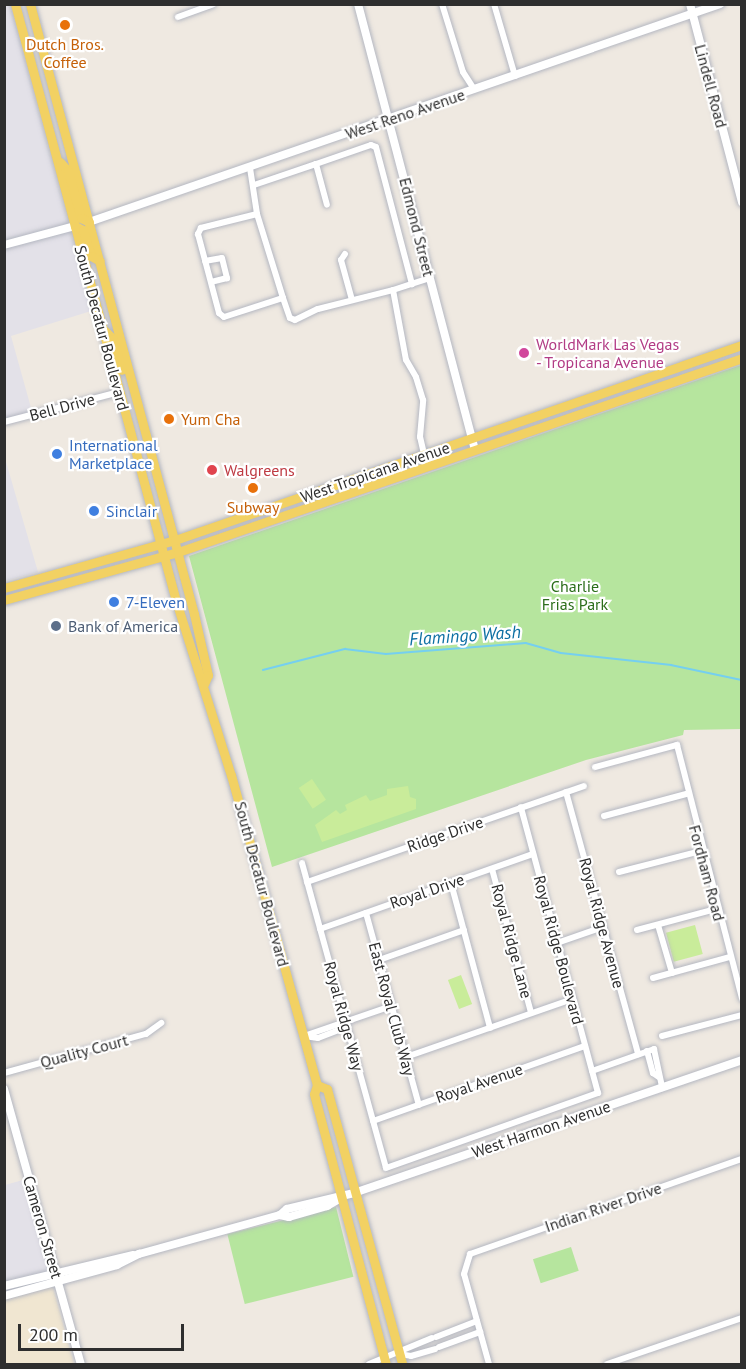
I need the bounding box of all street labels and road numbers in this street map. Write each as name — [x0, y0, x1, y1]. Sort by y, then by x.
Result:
street label: Lindell Road — [691, 42, 731, 130]
street label: West Reno Avenue — [343, 84, 467, 144]
street label: Edmond Street — [395, 176, 439, 278]
street label: South Decatur Boulevard — [71, 243, 133, 413]
street label: Bell Drive — [27, 389, 97, 425]
street label: West Tropicana Avenue — [297, 437, 453, 507]
street label: South Decatur Boulevard — [231, 799, 293, 969]
street label: Ridge Drive — [404, 812, 486, 856]
street label: Fordham Road — [685, 823, 729, 923]
street label: Royal Ridge Avenue — [575, 855, 629, 991]
street label: Royal Drive — [387, 869, 467, 913]
street label: Royal Ridge Boulevard — [530, 873, 588, 1027]
street label: Royal Ridge Lane — [488, 882, 536, 1000]
street label: East Royal Club Way — [365, 940, 419, 1078]
street label: Royal Ridge Way — [320, 959, 368, 1073]
street label: Quality Court — [38, 1030, 130, 1072]
street label: Royal Avenue — [433, 1059, 525, 1107]
street label: West Harmon Avenue — [469, 1096, 613, 1162]
street label: Cameron Street — [19, 1173, 67, 1281]
street label: Indian River Drive — [542, 1178, 664, 1236]

